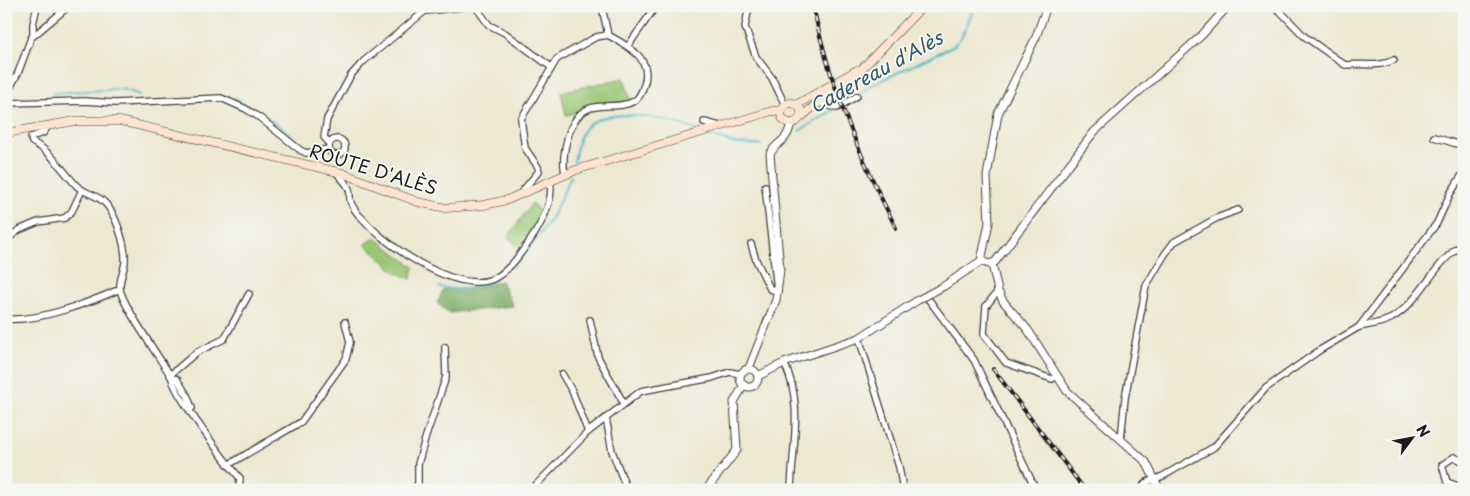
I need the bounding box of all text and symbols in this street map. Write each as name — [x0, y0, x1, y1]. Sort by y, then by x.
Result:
water label: Cadereau d'Alès — [804, 22, 949, 119]
street label: ROUTE D'ALÈS — [306, 136, 441, 201]
north arrow — [1388, 414, 1438, 464]
text: N — [1412, 421, 1435, 441]

